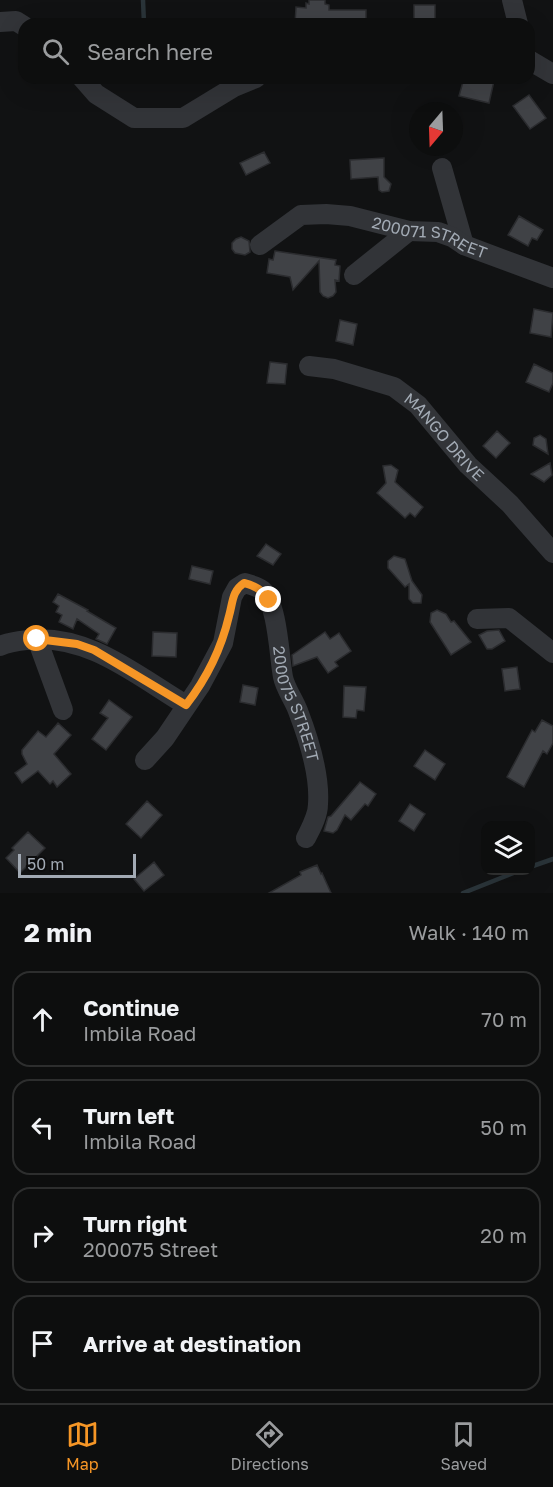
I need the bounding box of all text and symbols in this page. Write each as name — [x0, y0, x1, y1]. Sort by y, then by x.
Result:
search box — [18, 18, 535, 84]
icon: search — [39, 35, 72, 68]
text: Search here — [87, 38, 213, 65]
north arrow — [409, 102, 463, 156]
street label: 200071 STREET — [370, 212, 490, 263]
street label: MANGO DRIVE — [400, 388, 489, 485]
route end — [255, 586, 281, 612]
route start — [23, 625, 49, 651]
street label: 200075 STREET — [269, 645, 323, 763]
map controls — [481, 821, 535, 875]
button: layers — [481, 821, 535, 875]
scale bar — [18, 851, 136, 878]
text: 50 m — [27, 854, 64, 874]
text: 2 min — [24, 917, 92, 948]
text: Walk · 140 m — [409, 920, 529, 944]
text: Continue — [83, 994, 179, 1021]
icon: ahead — [26, 1003, 59, 1036]
text: 70 m — [481, 1007, 527, 1031]
text: Imbila Road — [83, 1021, 196, 1045]
text: Turn left — [83, 1102, 174, 1129]
icon: left — [26, 1111, 59, 1144]
text: 50 m — [480, 1115, 527, 1139]
text: Imbila Road — [83, 1129, 196, 1153]
text: Turn right — [83, 1210, 187, 1237]
icon: right — [26, 1219, 59, 1252]
text: 20 m — [480, 1223, 527, 1247]
text: 200075 Street — [83, 1237, 218, 1261]
icon: arrive — [26, 1327, 59, 1360]
text: Arrive at destination — [83, 1330, 301, 1357]
tab: Map — [66, 1418, 99, 1474]
tab: Directions — [231, 1418, 309, 1474]
tab: Saved — [440, 1418, 487, 1474]

